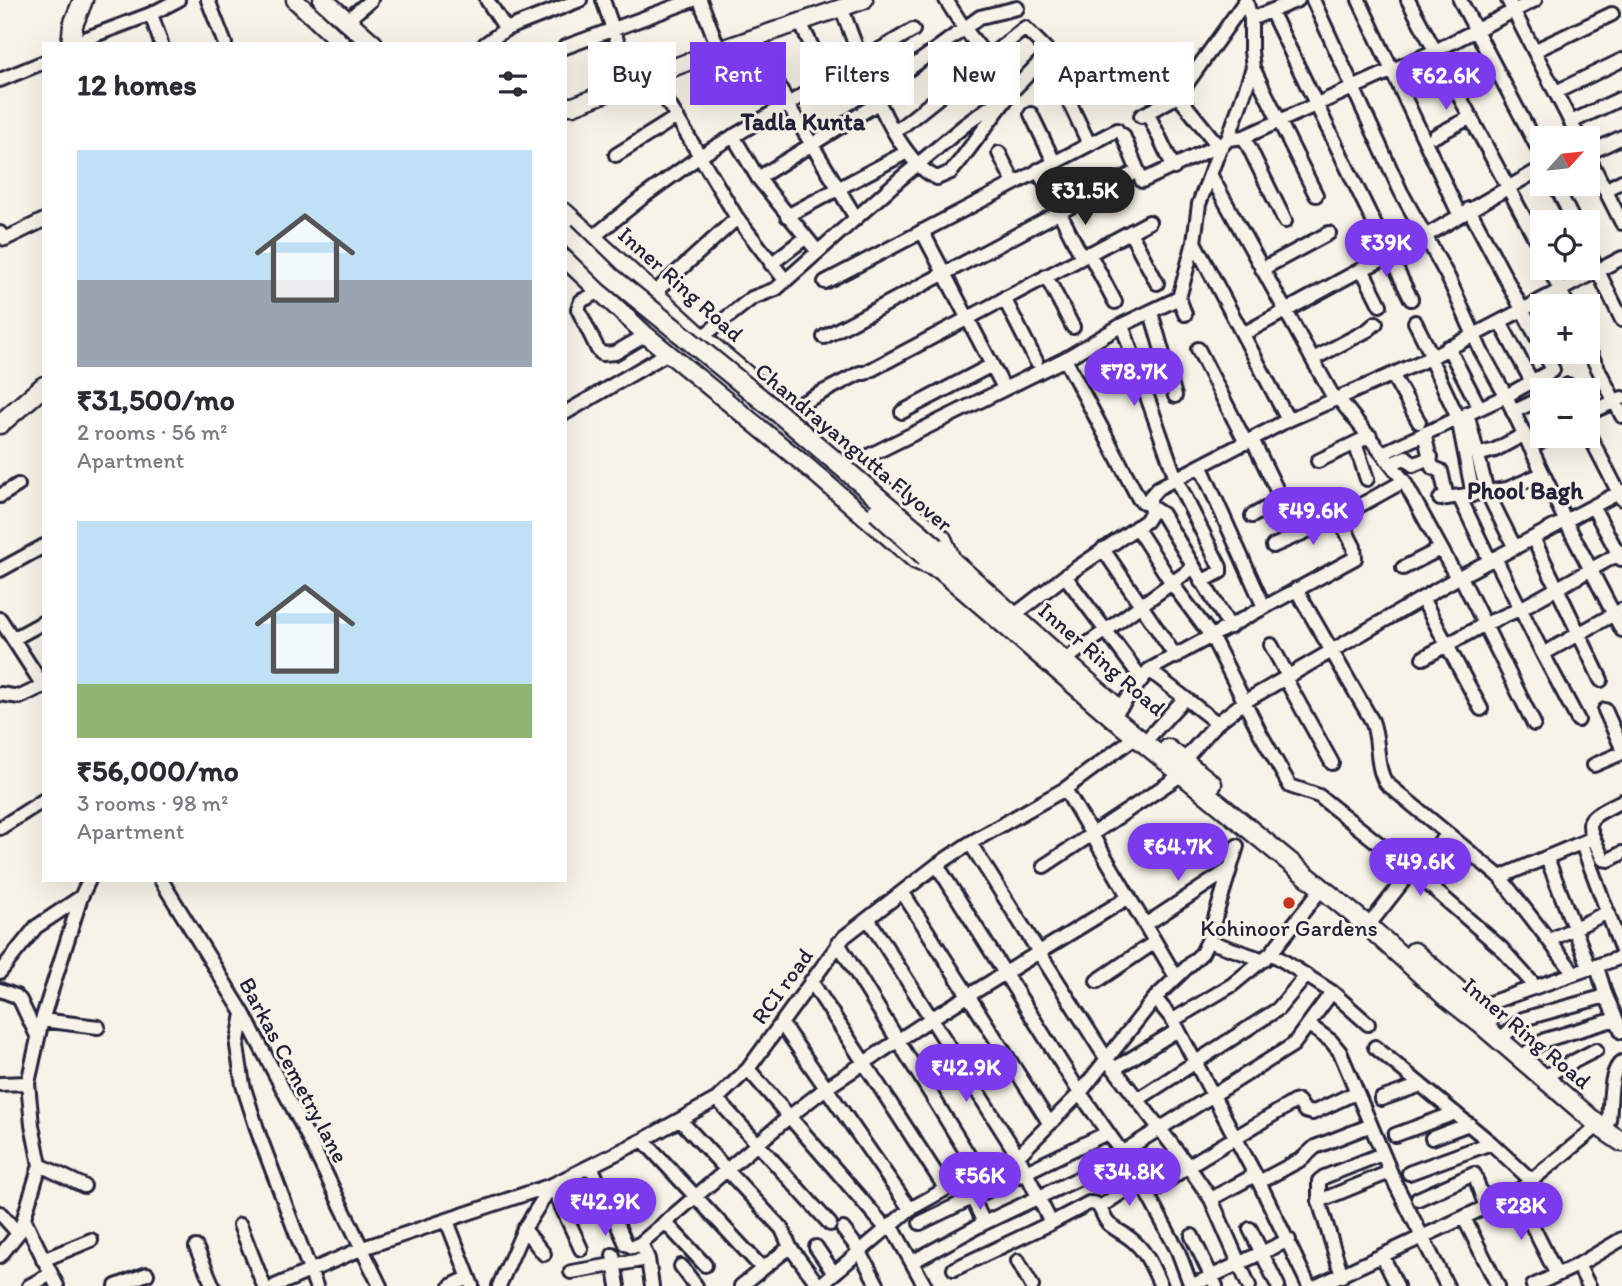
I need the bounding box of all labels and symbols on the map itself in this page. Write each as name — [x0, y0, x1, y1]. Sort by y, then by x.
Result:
pin: ₹62.6K — [1389, 52, 1503, 112]
district label: Tadla Kunta — [740, 107, 866, 136]
north arrow — [1530, 126, 1600, 196]
pin: ₹31.5K — [1028, 168, 1142, 227]
pin: ₹39K — [1345, 219, 1427, 279]
street label: Inner Ring Road — [612, 220, 750, 348]
pin: ₹78.7K — [1077, 348, 1191, 408]
street label: Chandrayangutta Flyover — [750, 356, 958, 538]
district label: Phool Bagh — [1467, 476, 1584, 506]
pin: ₹49.6K — [1256, 488, 1370, 547]
street label: Inner Ring Road — [1033, 596, 1172, 722]
pin: ₹64.7K — [1121, 824, 1235, 883]
pin: ₹49.6K — [1363, 838, 1477, 898]
marker: Kohinoor Gardens — [1281, 895, 1297, 911]
place label: Kohinoor Gardens — [1200, 914, 1378, 942]
street label: RCI road — [745, 943, 819, 1029]
street label: Inner Ring Road — [1457, 971, 1597, 1095]
street label: Barkas Cemetry lane — [233, 972, 355, 1168]
pin: ₹42.9K — [909, 1044, 1023, 1104]
pin: ₹34.8K — [1072, 1148, 1186, 1208]
pin: ₹56K — [939, 1152, 1021, 1212]
pin: ₹42.9K — [548, 1178, 662, 1238]
pin: ₹28K — [1480, 1182, 1562, 1242]

